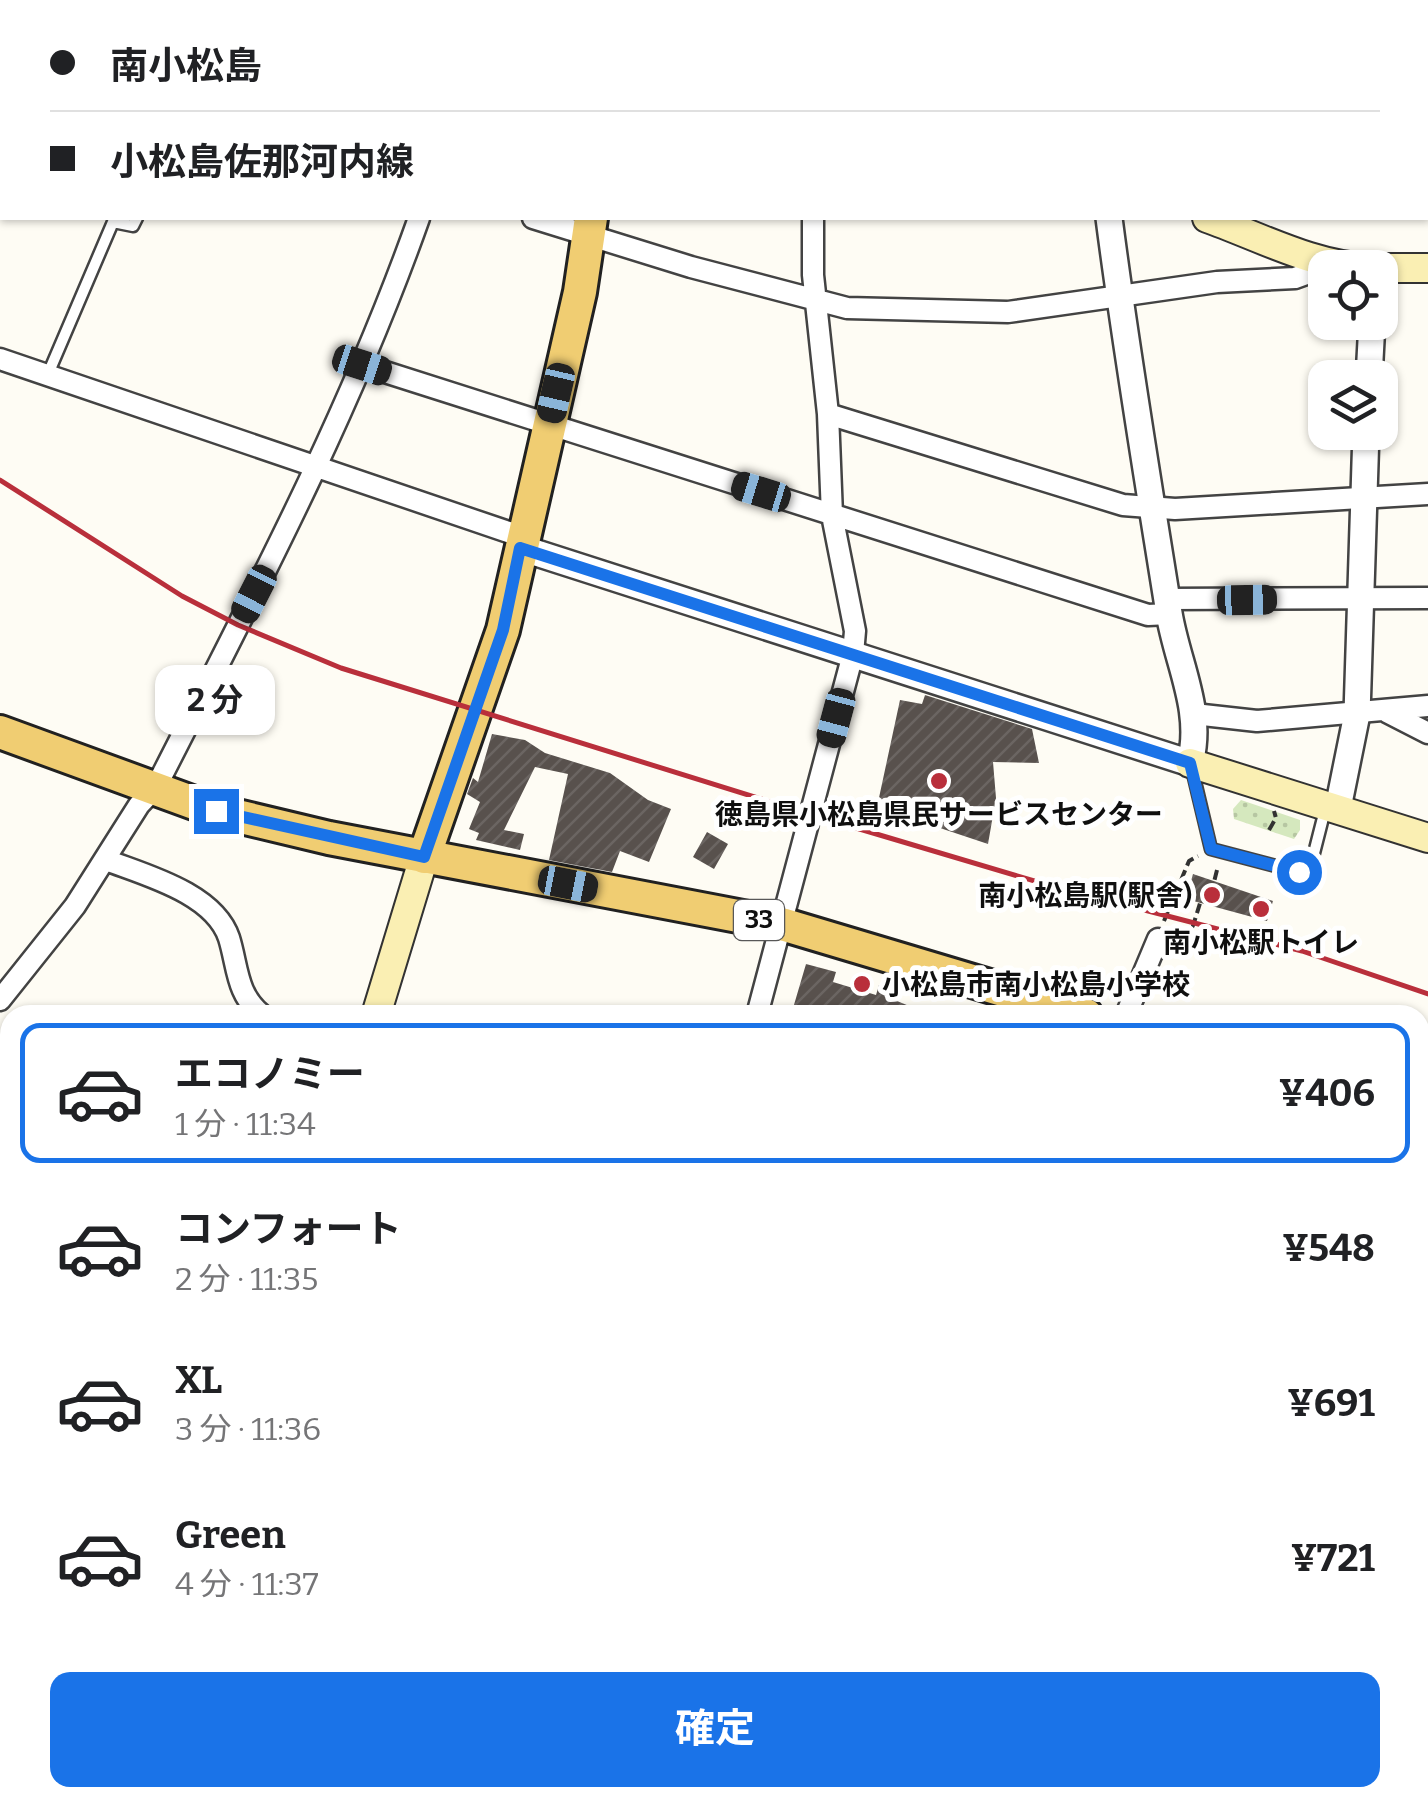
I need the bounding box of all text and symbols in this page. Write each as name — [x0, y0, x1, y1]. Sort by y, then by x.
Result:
text: 南小松島 — [110, 43, 262, 89]
text: 小松島佐那河内線 — [110, 139, 414, 185]
map controls — [1308, 250, 1398, 450]
button: locate — [1308, 250, 1398, 340]
car — [329, 341, 395, 389]
car — [535, 360, 577, 426]
button: layers — [1308, 360, 1398, 450]
car — [728, 469, 794, 515]
car — [227, 560, 281, 628]
car — [1217, 584, 1277, 616]
callout: 2 分 — [156, 666, 276, 736]
text: 2 分 — [187, 681, 243, 719]
car — [814, 685, 858, 751]
marker: 徳島県小松島県民サービスセンター — [928, 770, 950, 792]
route end — [194, 789, 239, 834]
place label: 徳島県小松島県民サービスセンター — [715, 798, 1163, 831]
route start — [1277, 850, 1322, 895]
car — [536, 864, 600, 904]
place label: 南小松島駅(駅舎) — [978, 879, 1192, 912]
marker: 南小松島駅(駅舎) — [1201, 884, 1223, 906]
marker: 南小松駅トイレ — [1250, 898, 1272, 920]
road number: 33 — [734, 900, 784, 940]
place label: 南小松駅トイレ — [1163, 926, 1359, 959]
place label: 小松島市南小松島小学校 — [882, 968, 1190, 1001]
marker: 小松島市南小松島小学校 — [851, 973, 873, 995]
icon: car — [55, 1048, 145, 1138]
text: エコノミー — [175, 1051, 365, 1097]
text: ¥406 — [1279, 1070, 1375, 1116]
text: 1 分 · 11:34 — [175, 1105, 316, 1143]
icon: car — [55, 1203, 145, 1293]
text: コンフォート — [175, 1206, 402, 1252]
text: ¥548 — [1282, 1225, 1375, 1271]
text: 2 分 · 11:35 — [175, 1260, 318, 1298]
text: XL — [175, 1357, 222, 1403]
icon: car — [55, 1358, 145, 1448]
text: ¥691 — [1287, 1380, 1375, 1426]
text: 3 分 · 11:36 — [175, 1410, 321, 1448]
text: Green — [175, 1512, 286, 1558]
icon: car — [55, 1513, 145, 1603]
text: ¥721 — [1291, 1535, 1375, 1581]
text: 4 分 · 11:37 — [175, 1565, 319, 1603]
button: 確定 — [50, 1672, 1380, 1787]

